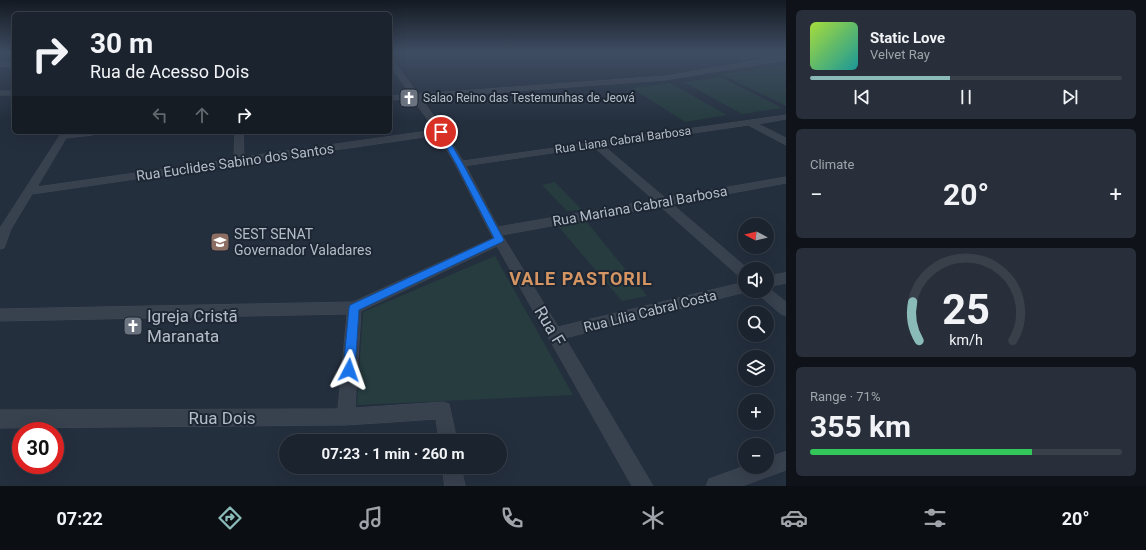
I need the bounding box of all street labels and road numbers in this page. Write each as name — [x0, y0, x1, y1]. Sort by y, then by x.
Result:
street label: Rua Liana Cabral Barbosa — [554, 124, 692, 156]
street label: Rua Euclides Sabino dos Santos — [135, 140, 335, 184]
street label: Rua Mariana Cabral Barbosa — [551, 183, 729, 229]
street label: Rua Lília Cabral Costa — [582, 287, 718, 335]
street label: Rua F — [530, 303, 570, 349]
street label: Rua Dois — [188, 408, 256, 428]

